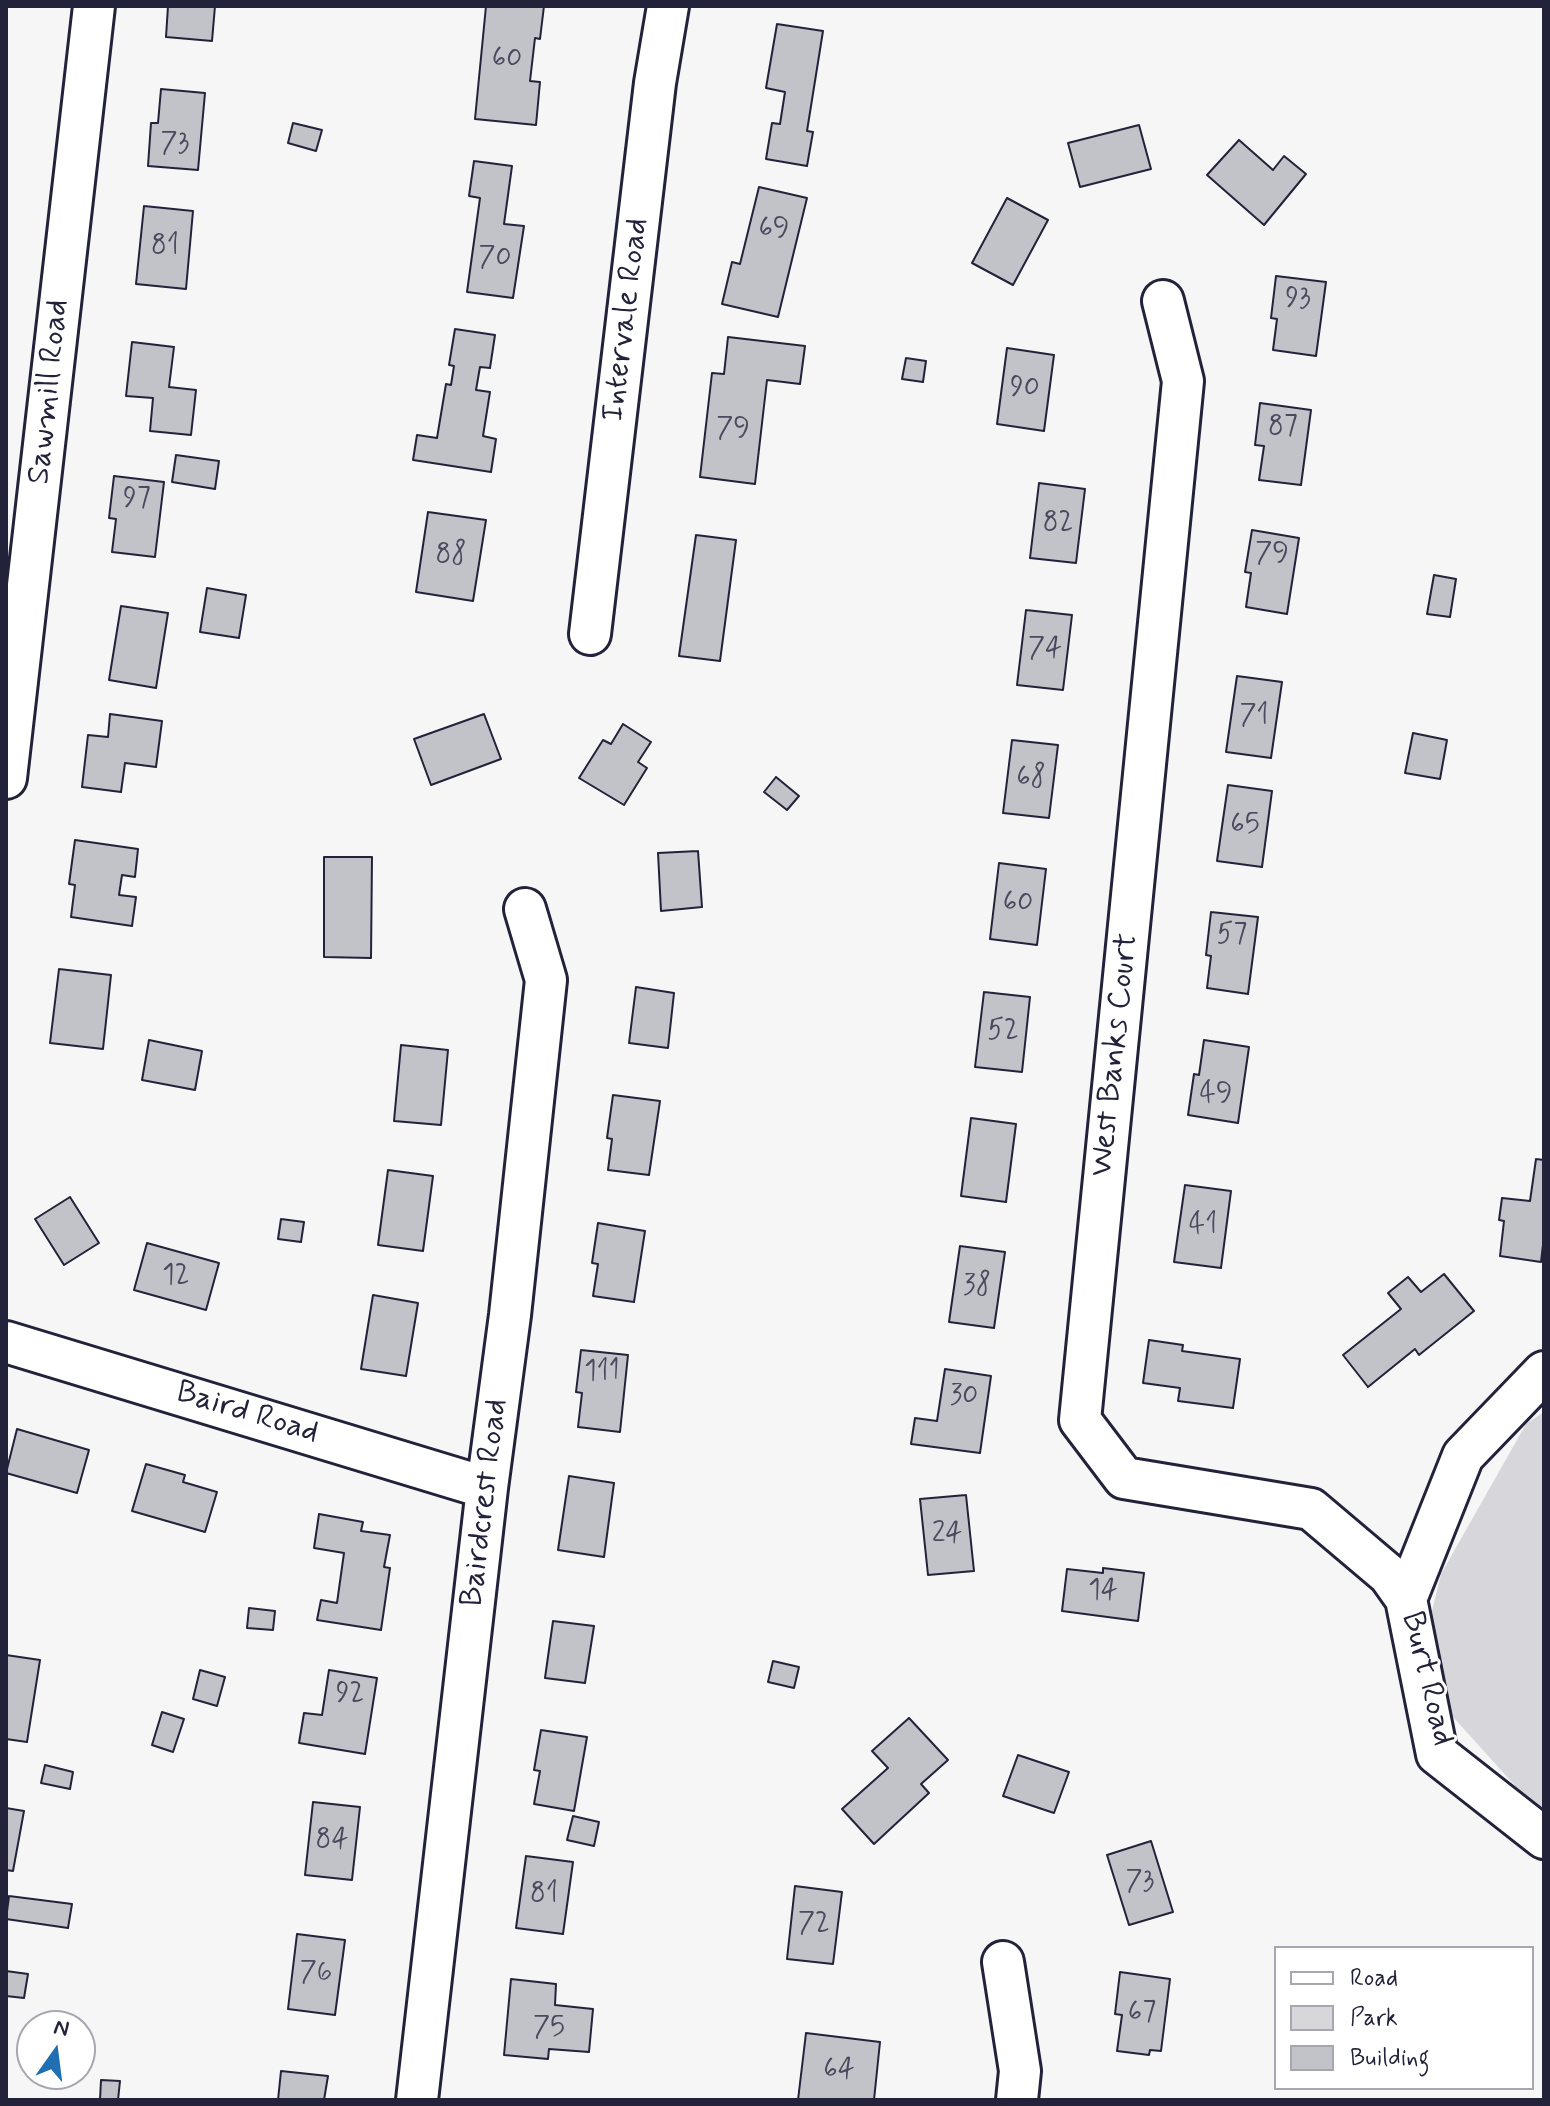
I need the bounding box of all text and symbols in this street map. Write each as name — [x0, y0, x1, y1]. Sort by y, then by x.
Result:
house number: 60 — [492, 43, 522, 77]
house number: 73 — [161, 128, 189, 162]
house number: 69 — [758, 213, 790, 247]
street label: Intervale Road — [595, 216, 659, 424]
house number: 81 — [151, 230, 179, 264]
house number: 70 — [478, 242, 512, 276]
house number: 93 — [1285, 283, 1311, 317]
street label: Sawmill Road — [21, 298, 79, 486]
house number: 90 — [1010, 372, 1040, 406]
house number: 87 — [1268, 411, 1298, 445]
house number: 79 — [716, 413, 750, 447]
house number: 97 — [123, 483, 151, 517]
house number: 82 — [1043, 507, 1073, 541]
house number: 79 — [1255, 538, 1289, 572]
house number: 88 — [435, 539, 467, 573]
house number: 74 — [1028, 633, 1062, 667]
house number: 71 — [1239, 700, 1269, 734]
house number: 68 — [1016, 762, 1046, 796]
house number: 65 — [1230, 809, 1260, 843]
house number: 60 — [1003, 887, 1033, 921]
house number: 57 — [1217, 919, 1247, 953]
street label: West Banks Court — [1084, 931, 1148, 1179]
house number: 52 — [987, 1015, 1019, 1049]
house number: 49 — [1200, 1078, 1232, 1112]
house number: 41 — [1189, 1209, 1217, 1243]
house number: 12 — [162, 1260, 190, 1294]
house number: 38 — [963, 1270, 991, 1304]
house number: 111 — [584, 1356, 620, 1390]
street label: Baird Road — [171, 1374, 323, 1454]
house number: 30 — [950, 1380, 978, 1414]
street label: Bairdcrest Road — [454, 1397, 518, 1609]
house number: 24 — [932, 1518, 962, 1552]
house number: 14 — [1088, 1575, 1118, 1609]
street label: Burt Road — [1391, 1608, 1461, 1750]
house number: 92 — [336, 1678, 364, 1712]
house number: 84 — [316, 1824, 348, 1858]
house number: 73 — [1126, 1866, 1154, 1900]
house number: 81 — [530, 1878, 558, 1912]
house number: 72 — [798, 1908, 830, 1942]
legend — [1274, 1946, 1534, 2090]
house number: 76 — [300, 1957, 332, 1991]
text: Road — [1350, 1963, 1398, 1994]
house number: 67 — [1128, 1997, 1156, 2031]
text: Park — [1350, 2003, 1398, 2034]
north arrow — [16, 2010, 96, 2090]
house number: 75 — [533, 2012, 565, 2046]
text: N — [51, 2013, 72, 2044]
text: Building — [1350, 2043, 1430, 2074]
house number: 64 — [823, 2054, 855, 2088]

